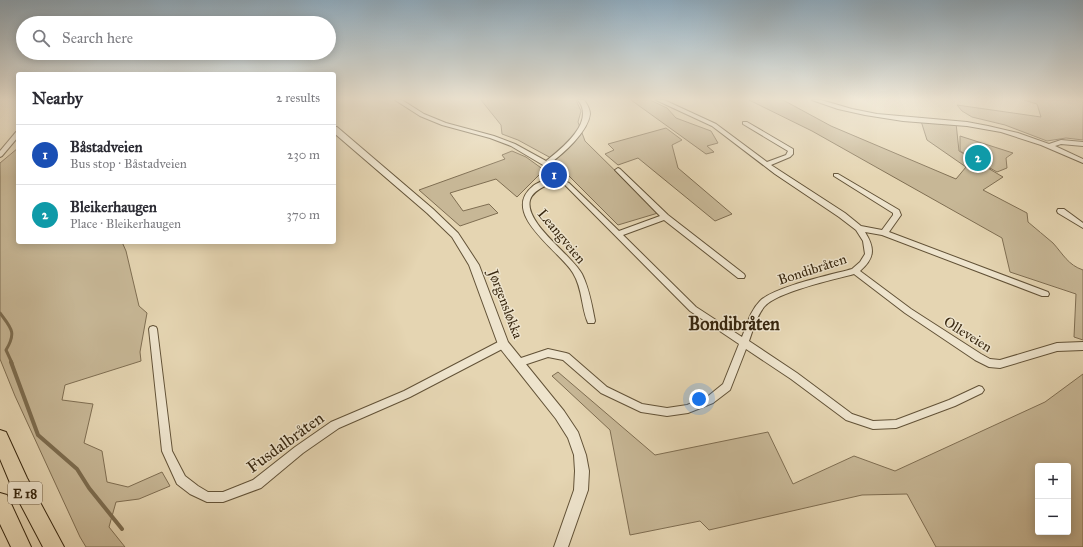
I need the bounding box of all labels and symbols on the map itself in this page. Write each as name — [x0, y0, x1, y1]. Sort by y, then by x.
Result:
pin: 2 — [965, 143, 991, 173]
pin: 1 — [541, 160, 567, 190]
street label: Leangveien — [534, 206, 590, 267]
street label: Bondibråten — [776, 250, 849, 289]
street label: Jørgensløkka — [483, 265, 526, 342]
district label: Bondibråten — [688, 313, 780, 335]
street label: Olleveien — [941, 313, 995, 356]
your location — [689, 389, 709, 409]
street label: Fusdalbråten — [242, 407, 328, 478]
road number: E 18 — [8, 482, 42, 504]

